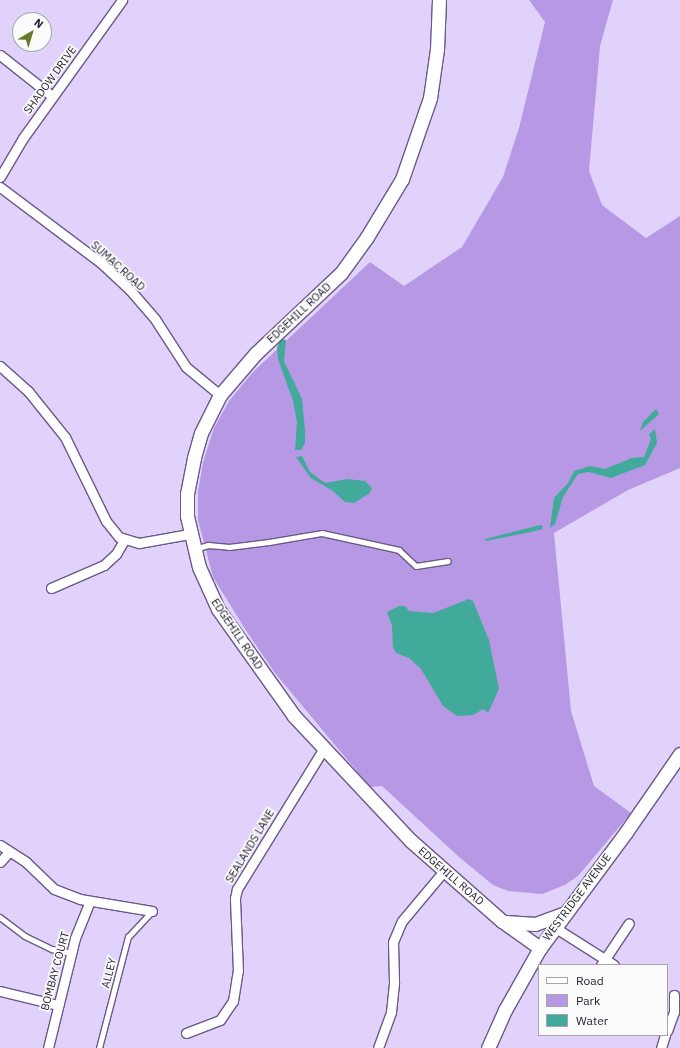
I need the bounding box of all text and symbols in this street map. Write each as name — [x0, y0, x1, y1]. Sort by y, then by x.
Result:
north arrow — [12, 12, 52, 52]
text: N — [31, 15, 46, 31]
street label: SHADOW DRIVE — [21, 43, 79, 117]
street label: SUMAC ROAD — [88, 238, 148, 294]
street label: EDGEHILL ROAD — [264, 280, 334, 346]
street label: EDGEHILL ROAD — [208, 596, 266, 672]
street label: SEALANDS LANE — [223, 807, 277, 885]
street label: EDGEHILL ROAD — [415, 844, 487, 908]
street label: WESTRIDGE AVENUE — [540, 851, 614, 943]
street label: BOMBAY COURT — [38, 930, 72, 1012]
street label: ALLEY — [99, 956, 119, 990]
legend — [538, 964, 668, 1036]
text: Road — [576, 973, 604, 988]
text: Park — [576, 993, 600, 1008]
text: Water — [576, 1013, 608, 1028]

